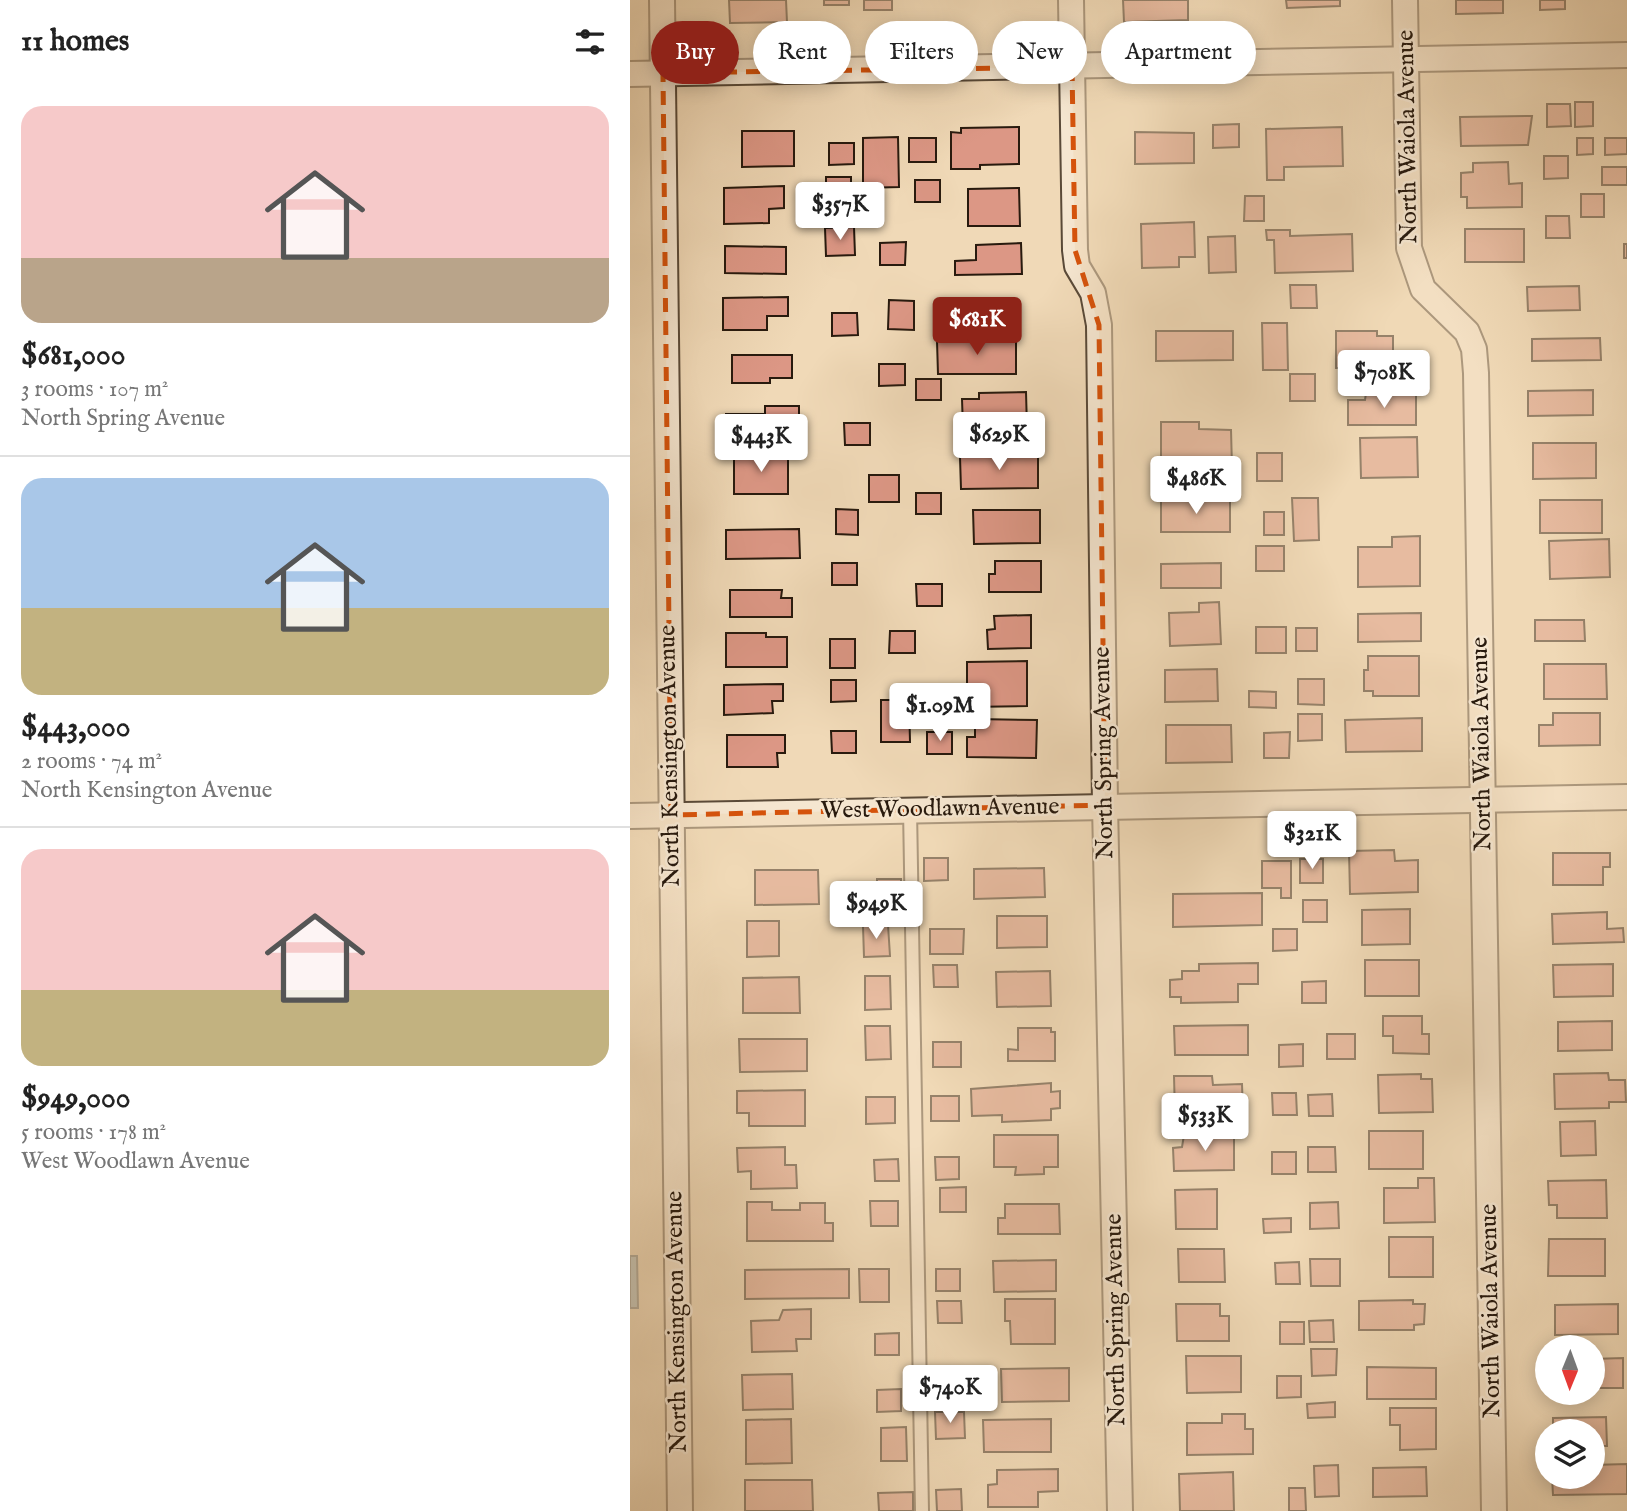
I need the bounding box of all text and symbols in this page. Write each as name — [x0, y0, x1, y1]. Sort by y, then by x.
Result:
chip: Buy — [651, 21, 739, 84]
chip: Rent — [753, 21, 851, 84]
chip: Filters — [865, 21, 978, 84]
chip: New — [992, 21, 1087, 84]
chip: Apartment — [1101, 21, 1256, 84]
text: 11 homes — [21, 23, 129, 61]
icon: filters — [571, 23, 609, 61]
street label: North Waiola Avenue — [1391, 30, 1425, 244]
icon: home — [252, 152, 378, 278]
pin: $357K — [791, 182, 889, 242]
text: $357K — [811, 190, 869, 219]
pin: $681K — [928, 298, 1026, 357]
text: $681K — [949, 305, 1005, 334]
text: $681,000 — [21, 337, 125, 375]
pin: $708K — [1335, 350, 1433, 410]
text: $708K — [1354, 358, 1414, 387]
text: 3 rooms · 107 m² — [21, 375, 169, 404]
text: North Spring Avenue — [21, 404, 225, 433]
pin: $629K — [950, 412, 1048, 472]
pin: $443K — [712, 414, 810, 474]
text: $629K — [969, 420, 1029, 449]
text: $443K — [731, 422, 791, 451]
pin: $486K — [1147, 456, 1245, 516]
text: $486K — [1166, 464, 1226, 493]
icon: home — [252, 524, 378, 650]
street label: North Kensington Avenue — [652, 625, 688, 887]
street label: North Waiola Avenue — [1465, 637, 1499, 851]
street label: North Spring Avenue — [1087, 646, 1121, 860]
pin: $1.09M — [883, 684, 997, 743]
text: $1.09M — [905, 691, 975, 720]
text: $443,000 — [21, 709, 130, 747]
text: 2 rooms · 74 m² — [21, 747, 162, 776]
text: North Kensington Avenue — [21, 776, 272, 805]
street label: West Woodlawn Avenue — [820, 791, 1060, 827]
pin: $321K — [1263, 812, 1361, 871]
text: $321K — [1283, 819, 1341, 848]
pin: $949K — [827, 881, 925, 941]
text: $949K — [846, 889, 906, 918]
icon: home — [252, 895, 378, 1021]
text: $949,000 — [21, 1080, 131, 1118]
pin: $533K — [1156, 1094, 1254, 1153]
text: $533K — [1178, 1101, 1232, 1130]
text: 5 rooms · 178 m² — [21, 1118, 166, 1147]
text: West Woodlawn Avenue — [21, 1147, 250, 1176]
street label: North Kensington Avenue — [659, 1191, 695, 1453]
street label: North Waiola Avenue — [1474, 1204, 1508, 1418]
street label: North Spring Avenue — [1099, 1213, 1133, 1427]
north arrow — [1535, 1335, 1605, 1405]
map controls — [1535, 1335, 1605, 1489]
pin: $740K — [901, 1366, 999, 1425]
text: $740K — [919, 1373, 981, 1402]
button: layers — [1535, 1419, 1605, 1489]

